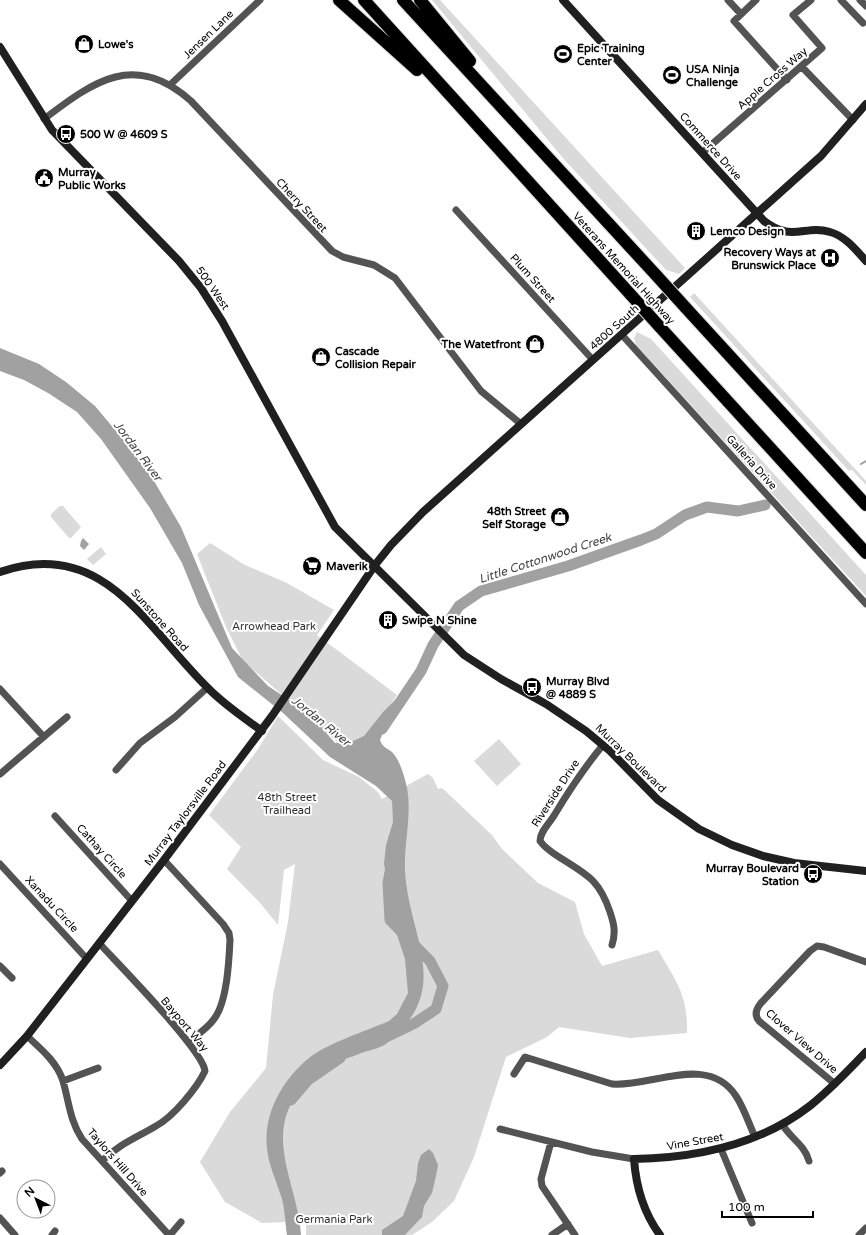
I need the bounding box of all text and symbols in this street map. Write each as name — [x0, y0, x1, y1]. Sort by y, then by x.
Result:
street label: Jensen Lane — [181, 7, 236, 61]
shop icon: Lowe's — [73, 33, 95, 55]
place label: Lowe's — [98, 38, 134, 51]
place label: Epic Training Center — [577, 42, 645, 68]
sports icon: Epic Training Center — [552, 43, 574, 65]
street label: Apple Cross Way — [735, 44, 810, 112]
place label: USA Ninja Challenge — [686, 63, 739, 90]
sports icon: USA Ninja Challenge — [661, 64, 683, 86]
street label: Commerce Drive — [677, 110, 744, 183]
bus stop icon: 500 W @ 4609 S — [55, 123, 77, 145]
place label: 500 W @ 4609 S — [80, 128, 168, 141]
place label: Murray Public Works — [58, 166, 127, 192]
public building icon: Murray Public Works — [33, 167, 55, 189]
street label: Cherry Street — [273, 176, 330, 235]
street label: Veterans Memorial Highway — [570, 210, 677, 327]
building icon: Lemco Design — [685, 220, 707, 242]
place label: Lemco Design — [710, 225, 784, 239]
place label: Recovery Ways at Brunswick Place — [723, 246, 817, 272]
hospital icon: Recovery Ways at Brunswick Place — [819, 247, 841, 269]
street label: Plum Street — [507, 251, 558, 305]
street label: 500 West — [193, 264, 232, 312]
street label: 4800 South — [587, 302, 642, 353]
shop icon: The Watetfront — [524, 333, 546, 355]
place label: The Watetfront — [441, 338, 522, 351]
place label: Cascade Collision Repair — [335, 345, 417, 372]
shop icon: Cascade Collision Repair — [310, 346, 332, 368]
water label: Jordan River — [111, 418, 166, 485]
street label: Galleria Drive — [724, 432, 780, 492]
place label: 48th Street Self Storage — [482, 505, 547, 532]
shop icon: 48th Street Self Storage — [549, 506, 571, 528]
water label: Little Cottonwood Creek — [477, 530, 614, 586]
supermarket icon: Maverik — [301, 555, 323, 577]
place label: Maverik — [326, 560, 368, 573]
street label: Sunstone Road — [128, 586, 191, 654]
building icon: Swipe N Shine — [377, 609, 399, 631]
place label: Swipe N Shine — [402, 614, 477, 628]
park label: Arrowhead Park — [232, 620, 316, 633]
place label: Murray Blvd @ 4889 S — [546, 675, 609, 701]
bus stop icon: Murray Blvd @ 4889 S — [521, 676, 543, 698]
water label: Jordan River — [289, 693, 354, 750]
street label: Murray Boulevard — [593, 721, 669, 795]
street label: Riverside Drive — [529, 757, 582, 829]
street label: Murray Taylorsville Road — [142, 758, 229, 868]
park label: 48th Street Trailhead — [257, 791, 317, 817]
street label: Cathay Circle — [74, 821, 129, 881]
place label: Murray Boulevard Station — [706, 862, 799, 888]
bus stop icon: Murray Boulevard Station — [802, 863, 824, 885]
street label: Xanadu Circle — [22, 874, 81, 935]
street label: Bayport Way — [158, 994, 211, 1054]
street label: Clover View Drive — [763, 1007, 840, 1076]
street label: Taylors Hill Drive — [85, 1126, 151, 1199]
street label: Vine Street — [666, 1130, 725, 1153]
north arrow — [16, 1179, 56, 1219]
text: N — [22, 1184, 37, 1200]
scale bar — [722, 1193, 813, 1219]
text: 100 m — [728, 1200, 765, 1214]
park label: Germania Park — [295, 1213, 373, 1226]

